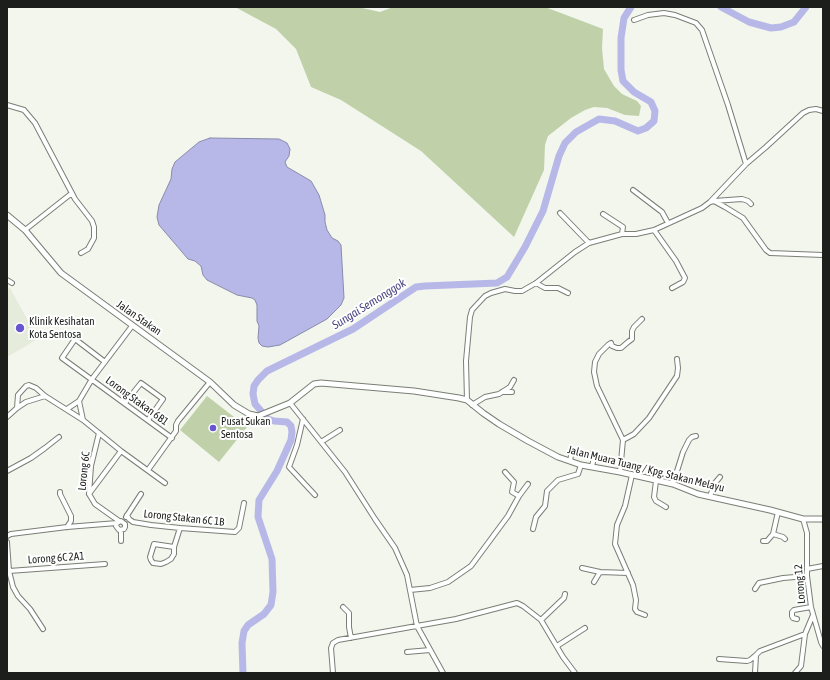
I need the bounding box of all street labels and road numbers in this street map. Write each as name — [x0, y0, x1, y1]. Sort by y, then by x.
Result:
street label: Jalan Stakan — [114, 298, 164, 338]
street label: Lorong Stakan 6B1 — [103, 374, 171, 428]
street label: Jalan Muara Tuang / Kpg. Stakan Melayu — [566, 443, 726, 495]
street label: Lorong 6C — [75, 451, 93, 491]
street label: Lorong Stakan 6C 1B — [143, 507, 225, 529]
street label: Lorong 6C 2A1 — [27, 549, 85, 567]
street label: Lorong 12 — [792, 564, 808, 604]

